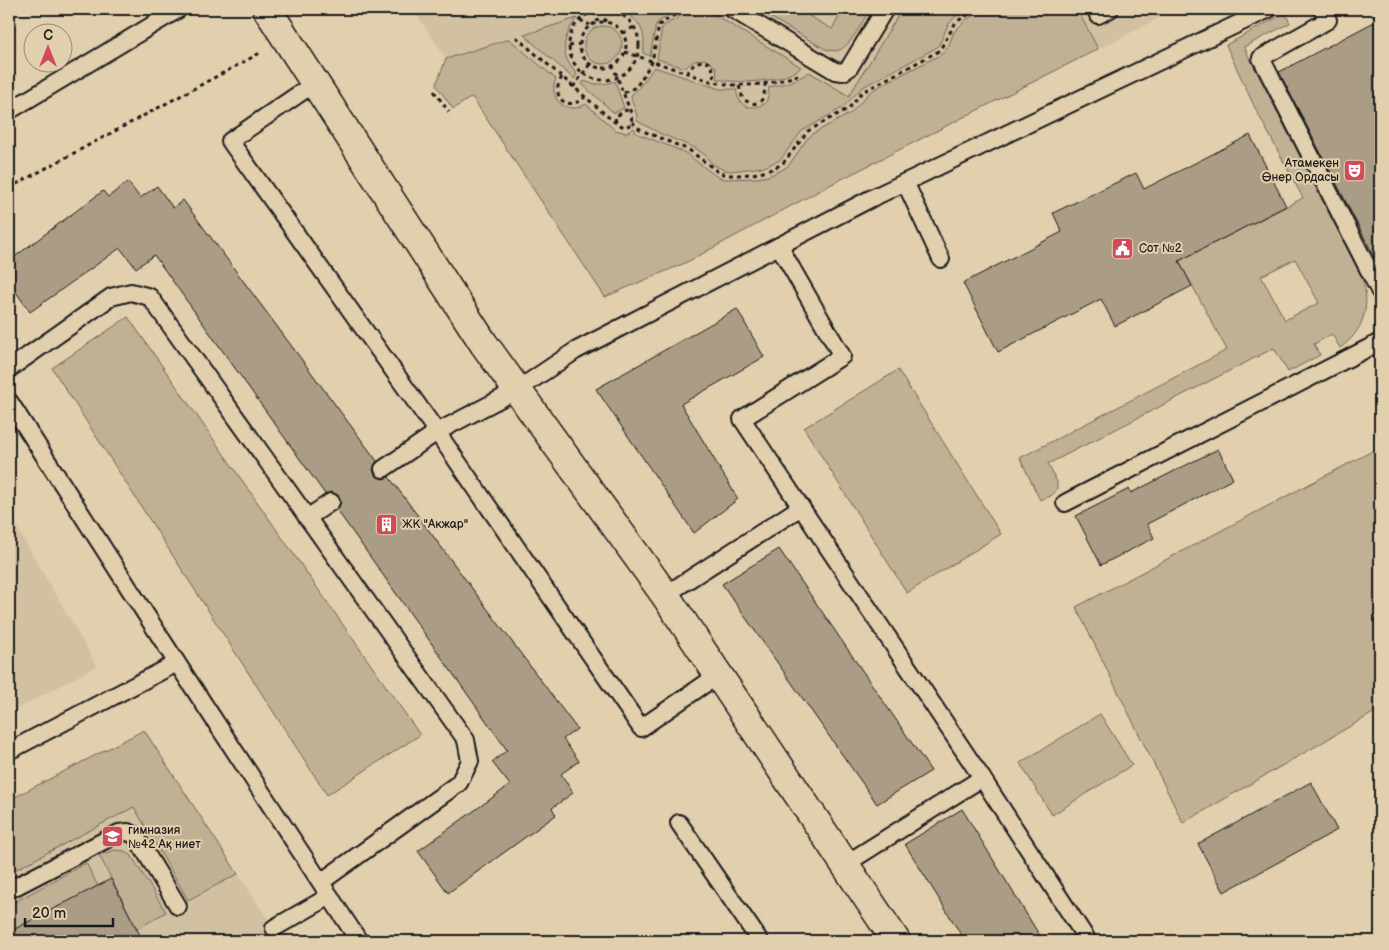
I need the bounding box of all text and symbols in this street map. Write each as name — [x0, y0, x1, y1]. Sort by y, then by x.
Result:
north arrow — [22, 22, 72, 72]
text: С — [43, 27, 53, 44]
place label: Атамекен Өнер Ордасы — [1262, 156, 1339, 185]
theatre icon: Атамекен Өнер Ордасы — [1343, 158, 1367, 182]
public building icon: Сот №2 — [1111, 236, 1135, 260]
place label: Сот №2 — [1139, 241, 1182, 256]
building icon: ЖК "Акжар" — [374, 512, 398, 536]
place label: ЖК "Акжар" — [402, 517, 468, 532]
place label: гимназия №42 Ақ ниет — [128, 823, 201, 852]
school or university icon: гимназия №42 Ақ ниет — [100, 825, 124, 849]
scale bar — [25, 895, 112, 927]
text: 20 m — [32, 904, 66, 923]

